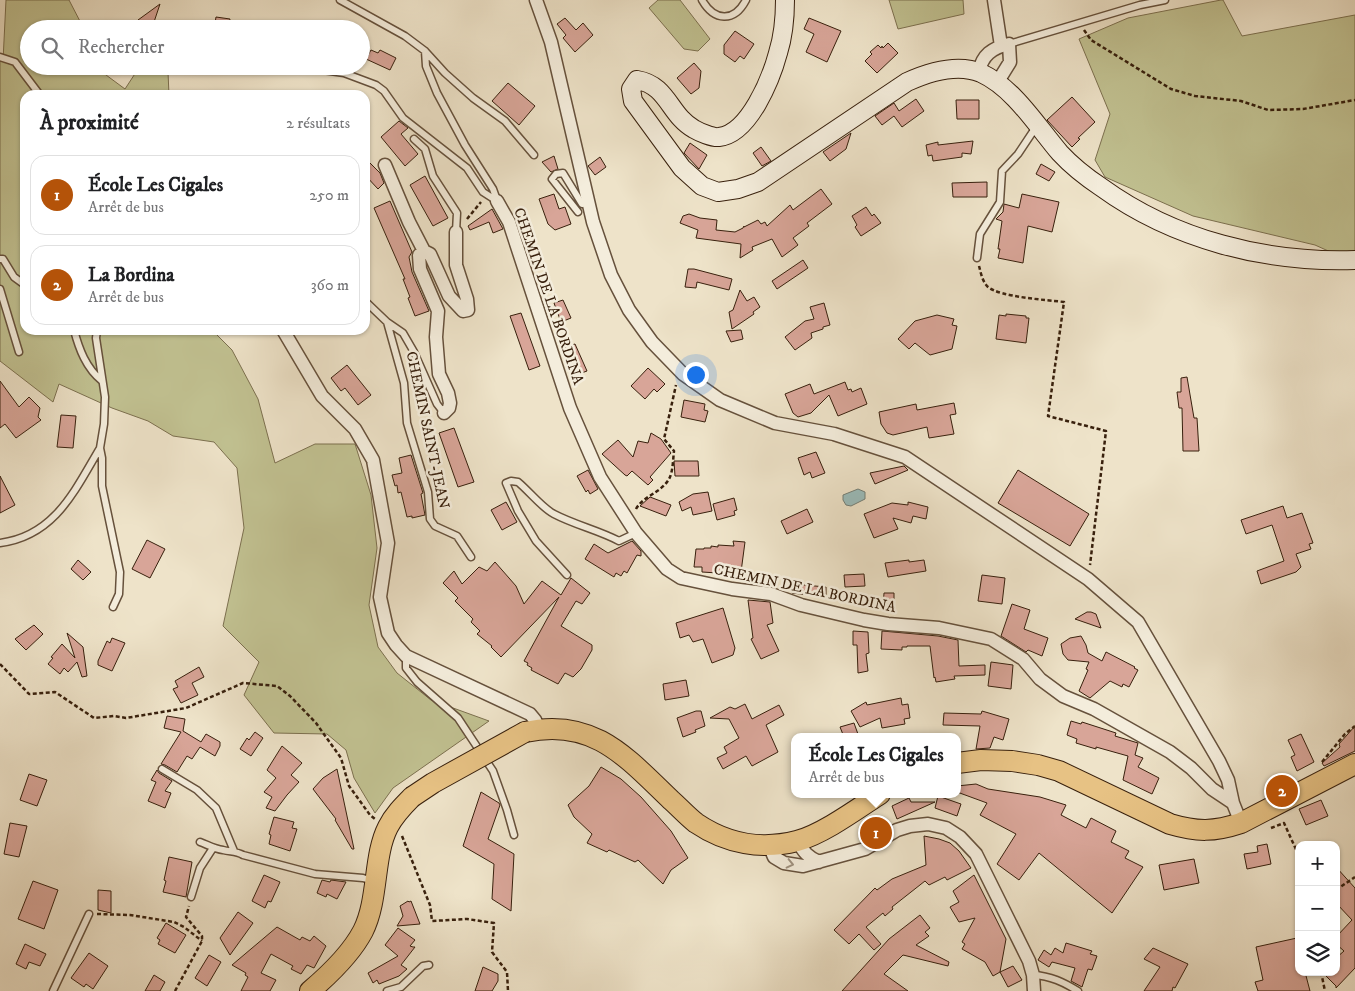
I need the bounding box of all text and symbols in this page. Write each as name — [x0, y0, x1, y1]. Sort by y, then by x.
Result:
search box — [20, 20, 370, 75]
icon: search — [38, 34, 66, 62]
text: Rechercher — [78, 36, 164, 59]
text: À proximité — [40, 110, 139, 136]
text: 2 résultats — [286, 113, 350, 133]
text: École Les Cigales — [88, 174, 223, 197]
text: 1 — [54, 185, 60, 205]
text: 250 m — [309, 185, 349, 205]
text: Arrêt de bus — [88, 197, 164, 217]
street label: CHEMIN DE LA BORDINA — [509, 205, 588, 388]
text: La Bordina — [88, 264, 174, 287]
text: 2 — [53, 275, 61, 295]
text: 360 m — [311, 275, 349, 295]
text: Arrêt de bus — [88, 287, 164, 307]
street label: CHEMIN SAINT-JEAN — [402, 350, 453, 511]
your location — [683, 362, 709, 388]
street label: CHEMIN DE LA BORDINA — [712, 560, 898, 617]
popup — [791, 733, 961, 798]
text: École Les Cigales — [809, 744, 944, 767]
text: Arrêt de bus — [809, 767, 884, 787]
pin: 2 — [1266, 772, 1298, 810]
pin: 1 — [860, 814, 892, 852]
map controls — [1295, 841, 1340, 976]
button: + — [1295, 841, 1340, 886]
one-way arrow — [785, 858, 794, 869]
button: − — [1295, 886, 1340, 931]
button: layers — [1295, 931, 1340, 976]

